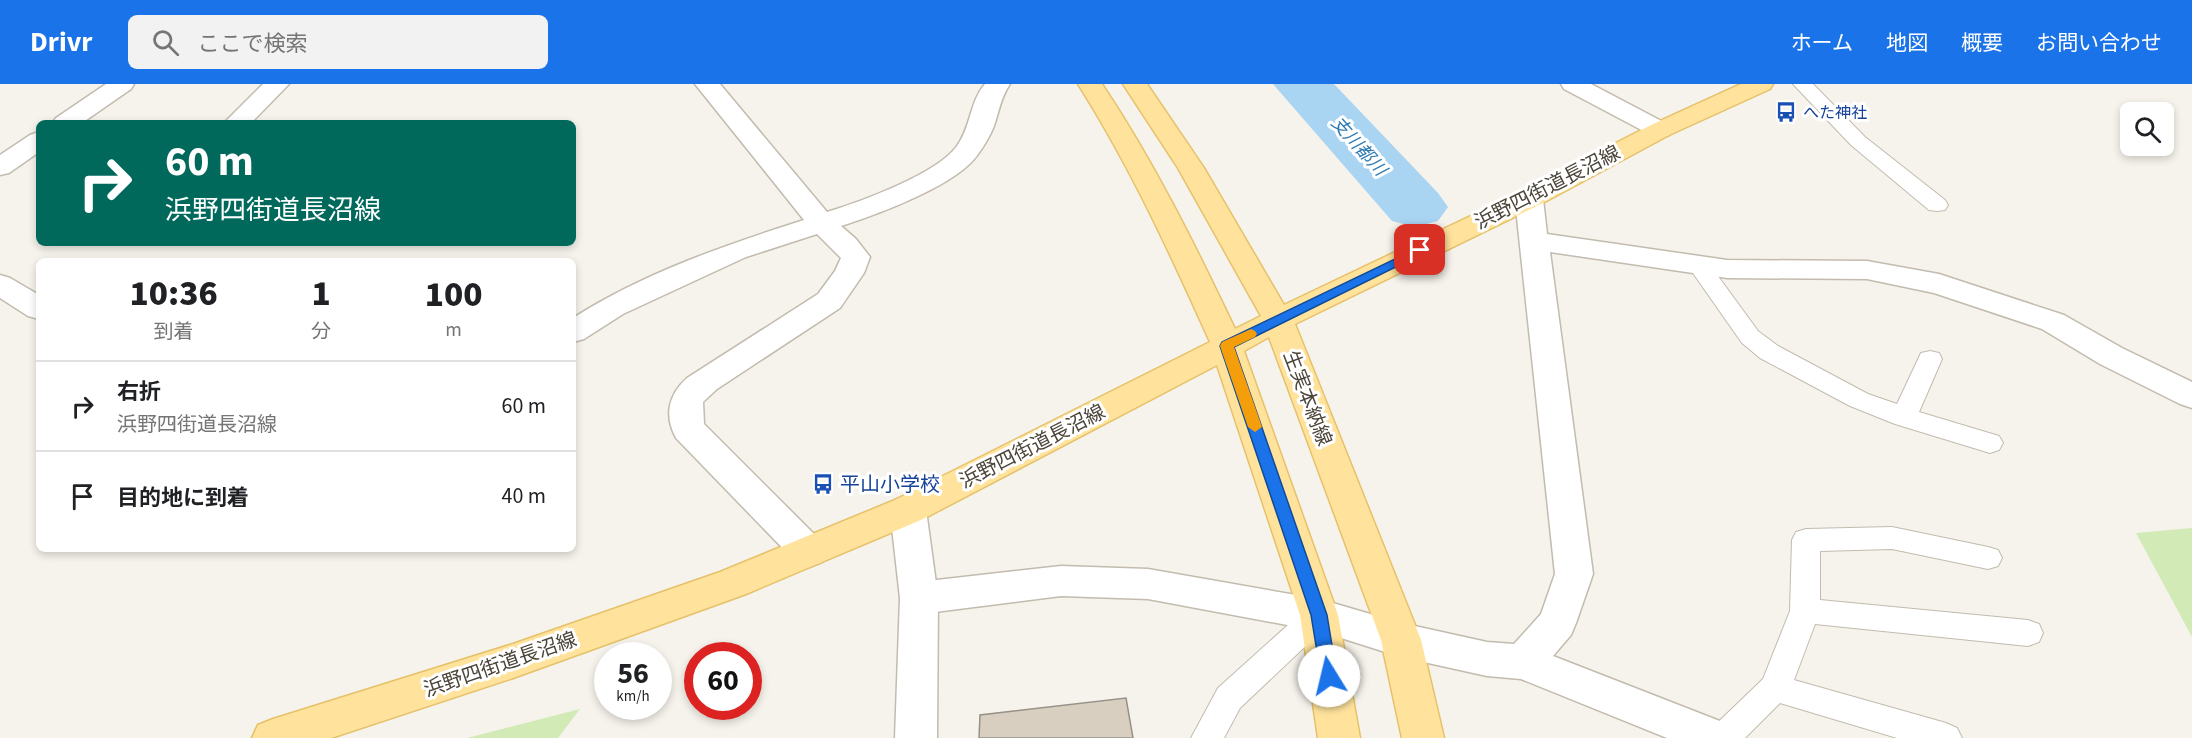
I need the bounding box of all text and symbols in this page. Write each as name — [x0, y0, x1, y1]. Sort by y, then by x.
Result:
search box — [128, 15, 548, 69]
text: Drivr — [30, 22, 92, 62]
icon: search — [149, 26, 182, 59]
text: ここで検索 — [197, 28, 307, 60]
text: ホーム — [1791, 28, 1853, 58]
text: 地図 — [1886, 28, 1928, 58]
text: 概要 — [1961, 28, 2003, 58]
text: お問い合わせ — [2036, 28, 2162, 58]
bus stop icon: へた神社 — [1774, 100, 1798, 124]
place label: へた神社 — [1803, 102, 1867, 124]
map controls — [2120, 102, 2174, 156]
button: search — [2120, 102, 2174, 156]
water label: 支川都川 — [1325, 111, 1393, 183]
text: 60 m — [165, 132, 254, 192]
street label: 浜野四街道長沼線 — [1470, 139, 1625, 237]
icon: right — [66, 144, 144, 222]
text: 浜野四街道長沼線 — [165, 191, 381, 230]
pin — [1394, 224, 1445, 275]
icon: arrive — [1403, 233, 1436, 266]
text: 10:36 — [130, 268, 218, 319]
text: 1 — [312, 268, 331, 319]
text: 100 — [425, 269, 482, 320]
text: m — [445, 316, 462, 344]
text: 到着 — [154, 318, 194, 346]
text: 分 — [311, 318, 331, 346]
street label: 生実本納線 — [1276, 347, 1338, 450]
text: 右折 — [117, 376, 161, 408]
icon: right — [66, 390, 99, 423]
text: 60 m — [501, 390, 546, 422]
street label: 浜野四街道長沼線 — [955, 398, 1110, 496]
text: 浜野四街道長沼線 — [117, 411, 277, 439]
place label: 平山小学校 — [840, 471, 940, 499]
bus stop icon: 平山小学校 — [811, 472, 835, 496]
icon: arrive — [66, 480, 99, 513]
text: 40 m — [501, 480, 546, 512]
text: 目的地に到着 — [117, 482, 249, 514]
street label: 浜野四街道長沼線 — [420, 626, 581, 704]
speed limit sign: 60 — [684, 642, 762, 720]
position arrow — [1297, 644, 1361, 708]
text: 56 — [617, 652, 649, 695]
text: km/h — [616, 686, 650, 707]

